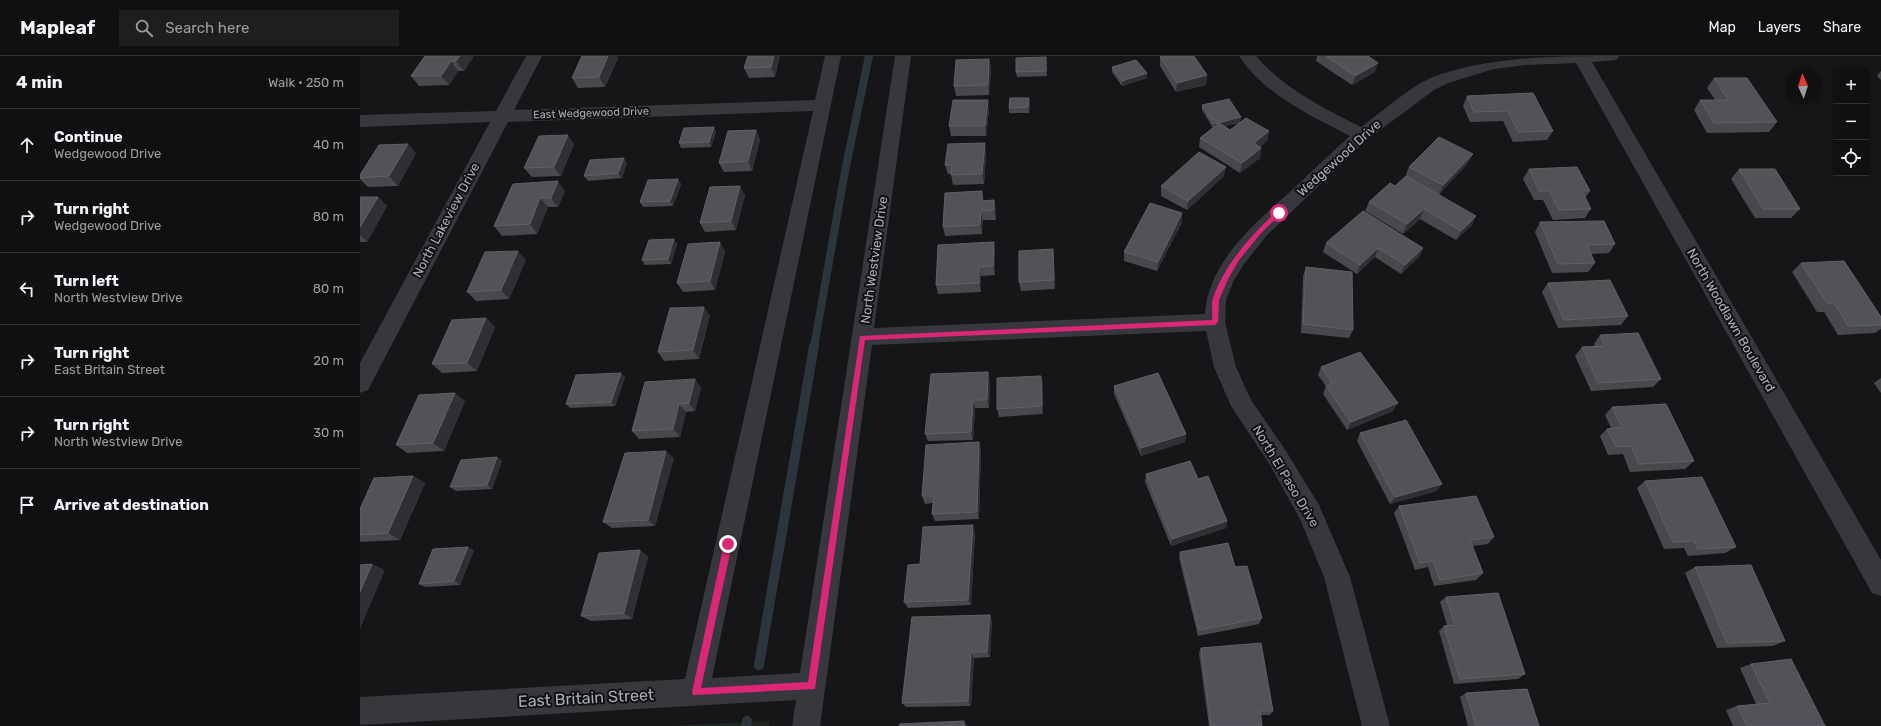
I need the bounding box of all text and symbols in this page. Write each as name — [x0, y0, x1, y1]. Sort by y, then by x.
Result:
search box — [119, 10, 399, 46]
text: Mapleaf — [20, 16, 95, 39]
icon: search — [133, 17, 155, 39]
text: Search here — [165, 19, 249, 37]
text: Map — [1709, 19, 1736, 36]
text: Layers — [1758, 19, 1801, 36]
text: Share — [1823, 19, 1861, 36]
north arrow — [1785, 68, 1821, 104]
map controls — [1833, 68, 1869, 176]
button: + — [1833, 68, 1869, 104]
text: 4 min — [16, 72, 63, 92]
text: Walk · 250 m — [268, 75, 344, 90]
street label: East Wedgewood Drive — [533, 104, 649, 122]
button: − — [1833, 104, 1869, 140]
street label: Wedgewood Drive — [1294, 116, 1385, 200]
text: Continue — [54, 128, 123, 146]
icon: ahead — [16, 134, 38, 156]
text: 40 m — [313, 137, 344, 152]
button: locate — [1833, 140, 1869, 176]
text: Wedgewood Drive — [54, 146, 161, 161]
street label: North Lakeview Drive — [409, 160, 483, 280]
street label: North Westview Drive — [858, 195, 890, 325]
text: Turn right — [54, 200, 129, 218]
route start — [1270, 204, 1288, 222]
icon: right — [16, 206, 38, 228]
text: 80 m — [313, 209, 344, 224]
text: Wedgewood Drive — [54, 218, 161, 233]
street label: North Woodlawn Boulevard — [1684, 246, 1778, 394]
text: Turn left — [54, 272, 119, 290]
icon: left — [16, 278, 38, 300]
text: 80 m — [313, 281, 344, 296]
text: North Westview Drive — [54, 290, 183, 305]
text: Turn right — [54, 344, 129, 362]
icon: right — [16, 350, 38, 372]
text: 20 m — [313, 353, 344, 368]
text: East Britain Street — [54, 362, 165, 377]
text: Turn right — [54, 416, 129, 434]
icon: right — [16, 422, 38, 444]
street label: North El Paso Drive — [1250, 423, 1322, 529]
text: 30 m — [313, 425, 344, 440]
text: North Westview Drive — [54, 434, 183, 449]
icon: arrive — [16, 494, 38, 516]
text: Arrive at destination — [54, 496, 209, 514]
route end — [719, 535, 737, 553]
street label: East Britain Street — [517, 685, 655, 711]

